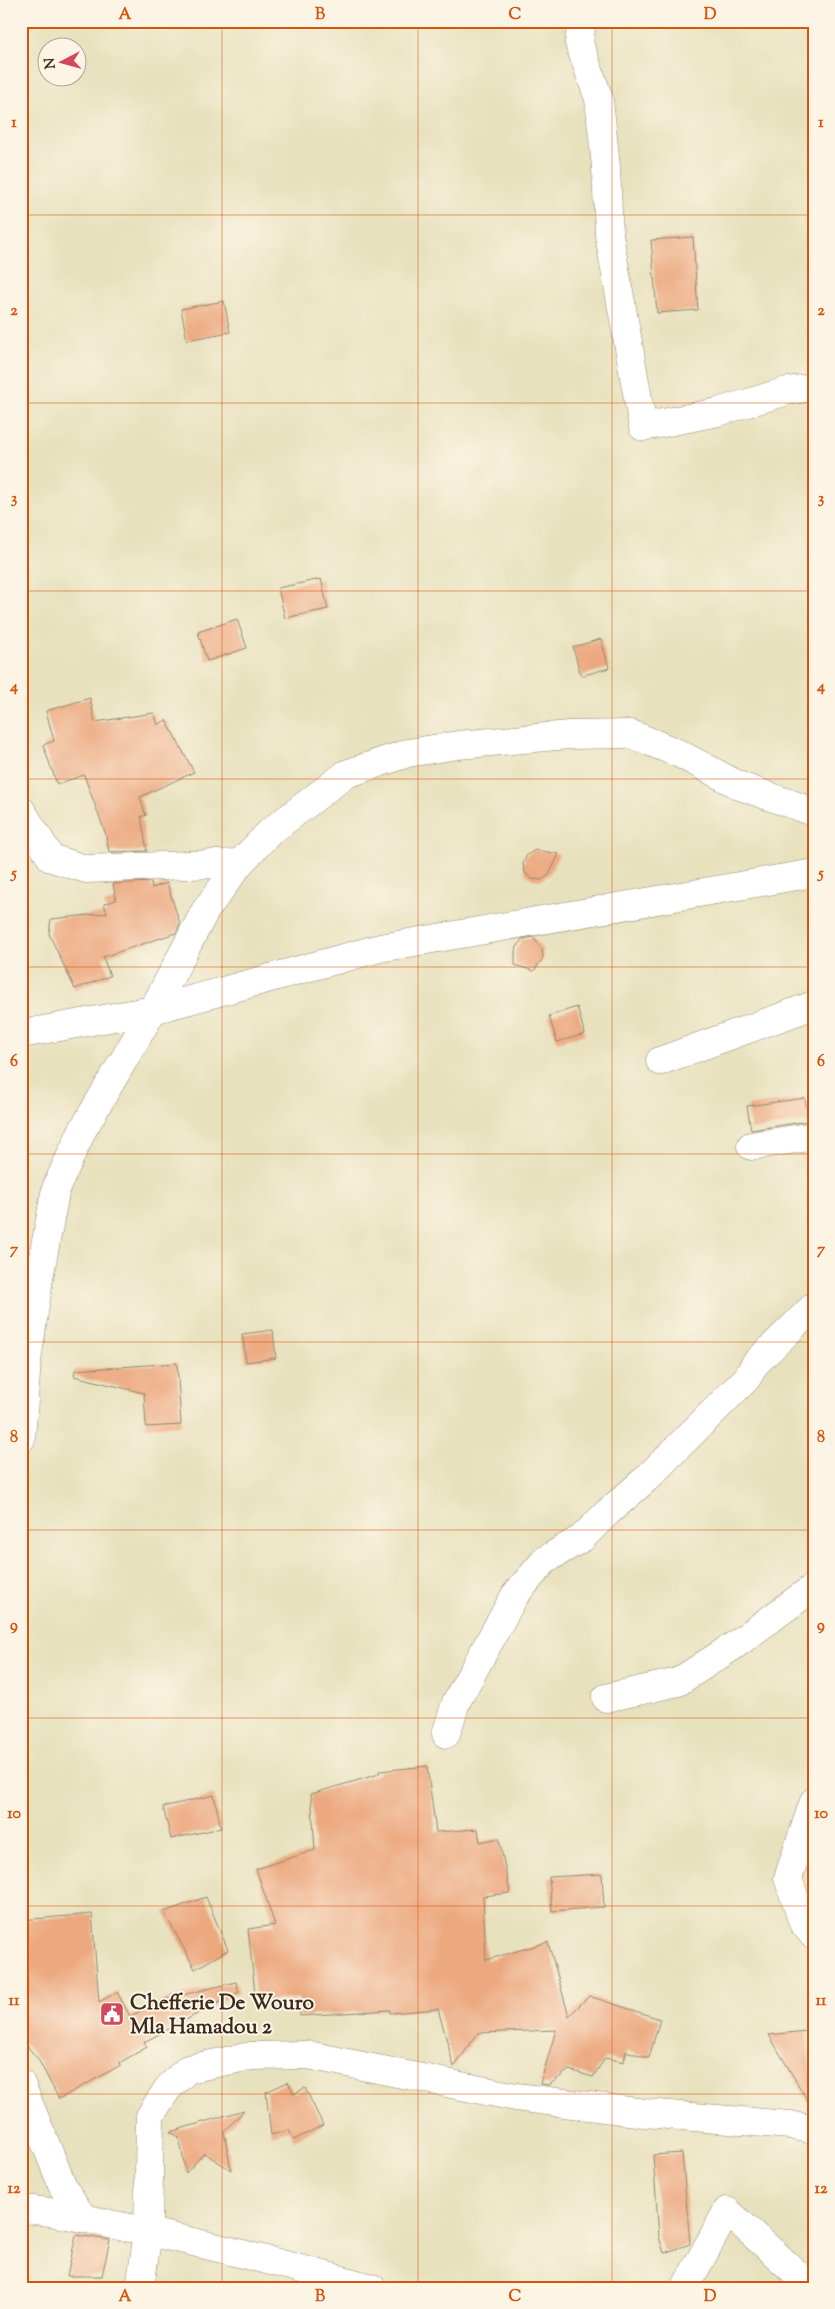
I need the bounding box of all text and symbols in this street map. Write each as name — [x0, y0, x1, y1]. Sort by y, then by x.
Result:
text: A — [119, 4, 132, 27]
text: B — [315, 4, 325, 27]
text: C — [509, 4, 522, 27]
text: D — [704, 4, 717, 27]
north arrow — [38, 38, 88, 88]
text: N — [41, 57, 62, 70]
text: 1 — [11, 112, 17, 135]
text: 1 — [818, 112, 824, 135]
text: 2 — [10, 300, 18, 323]
text: 2 — [817, 300, 825, 323]
text: 3 — [11, 488, 18, 511]
text: 3 — [818, 488, 825, 511]
text: 4 — [9, 676, 18, 699]
text: 4 — [816, 676, 825, 699]
text: 5 — [9, 863, 17, 886]
text: 5 — [816, 863, 824, 886]
text: 6 — [10, 1051, 18, 1074]
text: 6 — [817, 1051, 825, 1074]
text: 7 — [10, 1239, 19, 1262]
text: 7 — [817, 1239, 826, 1262]
text: 8 — [10, 1427, 18, 1450]
text: 8 — [817, 1427, 825, 1450]
text: 9 — [10, 1615, 18, 1638]
text: 9 — [817, 1615, 825, 1638]
text: 10 — [7, 1803, 21, 1826]
text: 10 — [814, 1803, 828, 1826]
place label: Chefferie De Wouro Mla Hamadou 2 — [130, 1989, 315, 2043]
text: 11 — [9, 1990, 20, 2013]
text: 11 — [816, 1990, 827, 2013]
public building icon: Chefferie De Wouro Mla Hamadou 2 — [99, 2001, 125, 2027]
text: 12 — [8, 2178, 21, 2201]
text: 12 — [815, 2178, 828, 2201]
text: A — [119, 2286, 132, 2309]
text: B — [315, 2286, 325, 2309]
text: C — [509, 2286, 522, 2309]
text: D — [704, 2286, 717, 2309]

